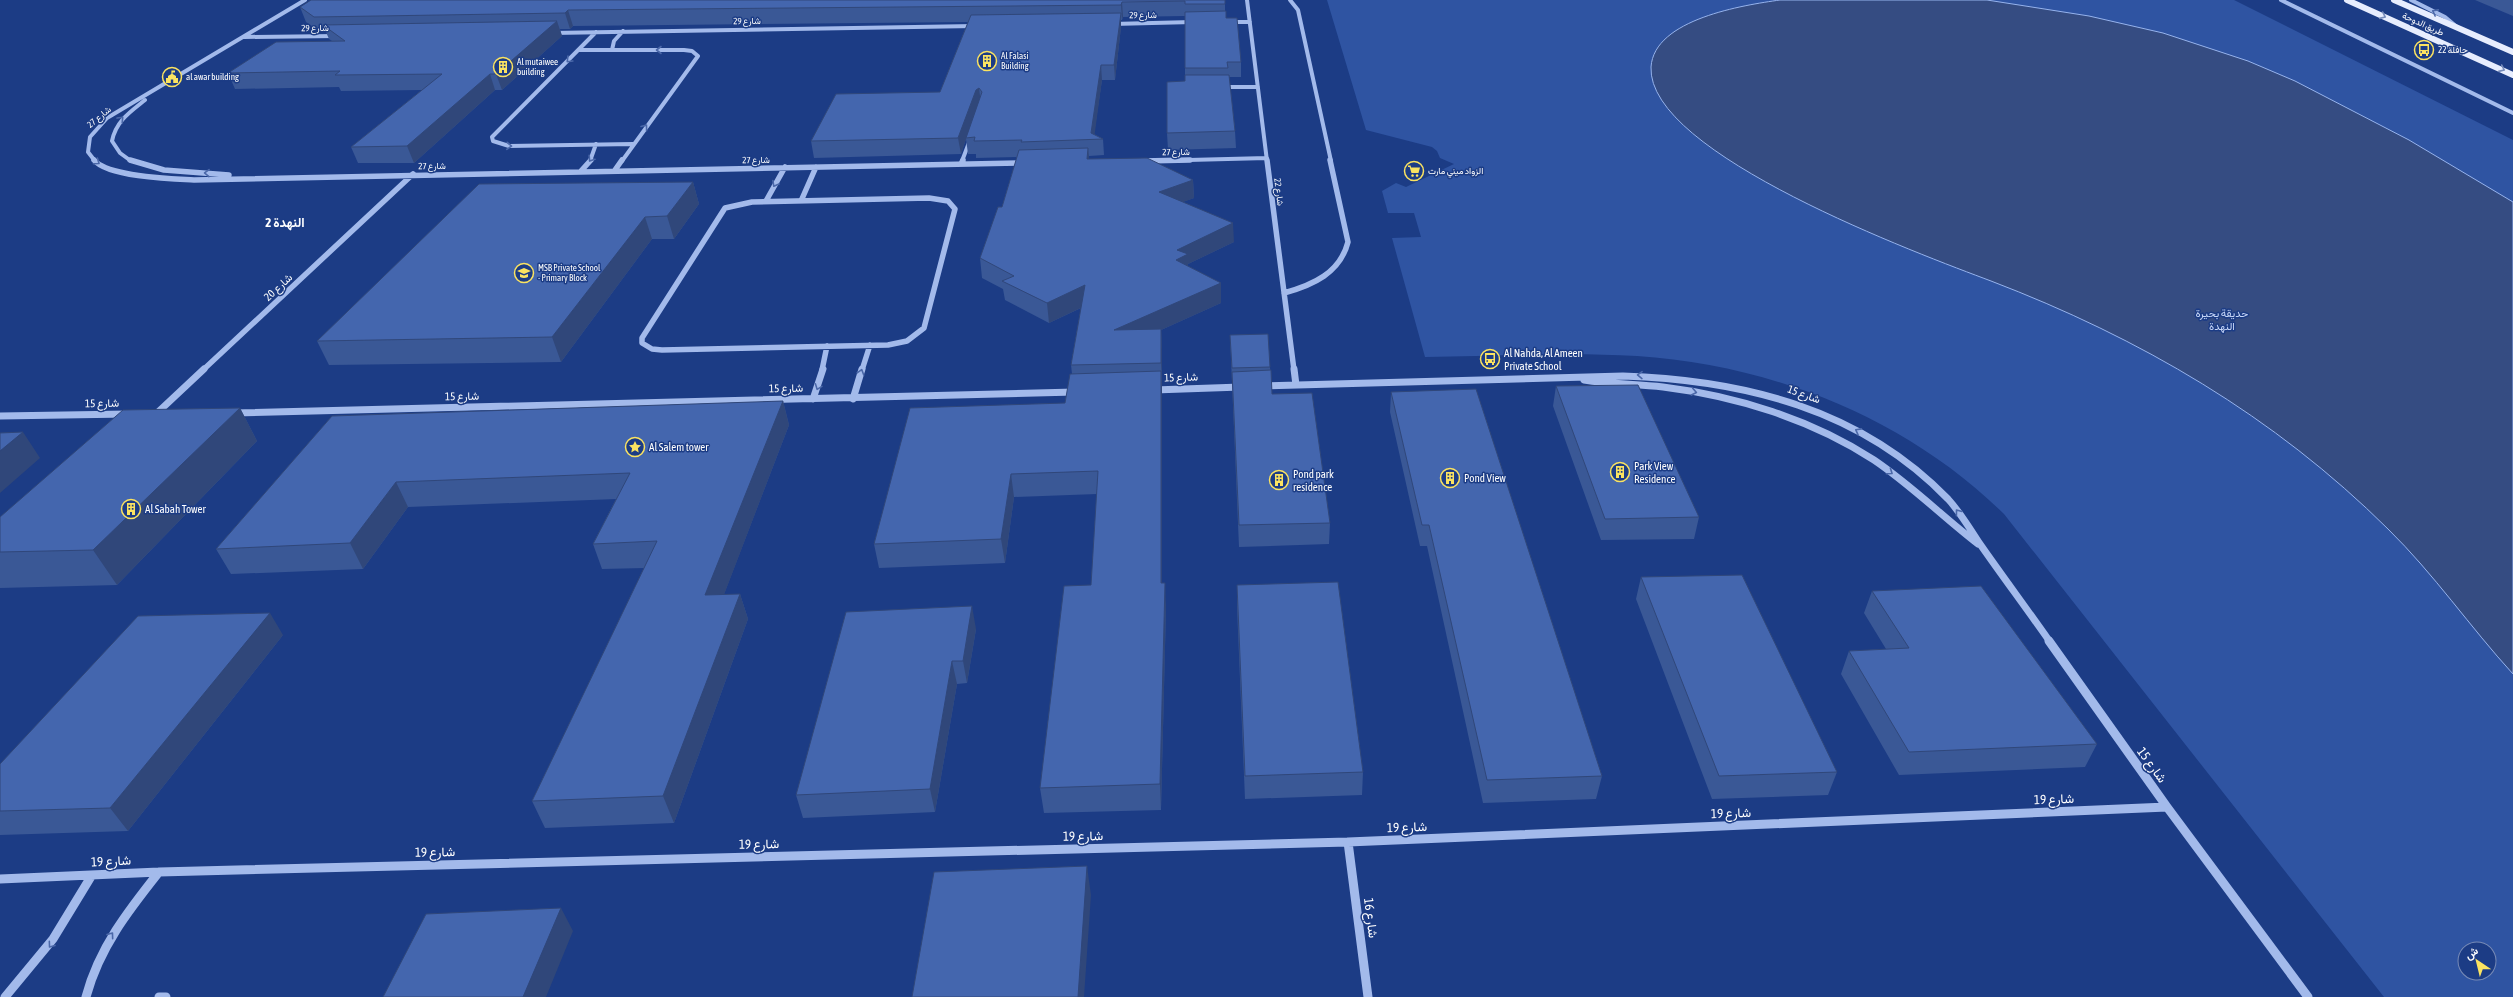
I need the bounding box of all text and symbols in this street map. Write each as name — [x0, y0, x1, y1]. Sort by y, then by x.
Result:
one-way arrow — [2432, 9, 2439, 17]
street label: شارع 29 — [1129, 10, 1157, 21]
street label: طريق الدوحة — [2400, 10, 2445, 39]
one-way arrow — [2379, 11, 2386, 19]
street label: شارع 29 — [733, 16, 761, 27]
street label: شارع 29 — [301, 23, 329, 34]
bus stop icon: حافلة 22 — [2413, 39, 2435, 61]
place label: حافلة 22 — [2438, 45, 2468, 55]
one-way arrow — [656, 46, 662, 54]
building icon: Al Falasi Building — [976, 50, 998, 72]
place label: Al Falasi Building — [1001, 51, 1029, 71]
one-way arrow — [566, 55, 574, 63]
building icon: Al mutaiwee building — [492, 56, 514, 78]
place label: Al mutaiwee building — [517, 57, 558, 77]
one-way arrow — [2498, 65, 2505, 73]
public building icon: al awar building — [161, 66, 183, 88]
place label: al awar building — [186, 72, 239, 82]
street label: شارع 27 — [85, 104, 114, 131]
one-way arrow — [117, 117, 124, 124]
one-way arrow — [641, 124, 648, 131]
one-way arrow — [506, 141, 513, 150]
street label: شارع 27 — [1162, 147, 1190, 158]
one-way arrow — [588, 155, 596, 162]
street label: شارع 27 — [742, 155, 770, 166]
one-way arrow — [92, 157, 99, 164]
supermarket icon: الزواد ميني مارت — [1403, 160, 1425, 182]
street label: شارع 27 — [418, 161, 446, 172]
place label: الزواد ميني مارت — [1428, 166, 1483, 178]
one-way arrow — [204, 169, 210, 177]
street label: شارع 22 — [1271, 178, 1286, 207]
one-way arrow — [773, 180, 780, 187]
district label: النهدة 2 — [265, 215, 305, 231]
school or university icon: MSB Private School - Primary Block — [513, 262, 535, 284]
place label: MSB Private School - Primary Block — [538, 263, 601, 283]
street label: شارع 20 — [261, 271, 296, 304]
park label: حديقة بحيرة النهدة — [2196, 307, 2248, 333]
place label: Al Nahda, Al Ameen Private School — [1504, 347, 1583, 372]
bus stop icon: Al Nahda, Al Ameen Private School — [1479, 348, 1501, 370]
one-way arrow — [857, 369, 865, 376]
street label: شارع 15 — [1164, 370, 1199, 386]
one-way arrow — [1637, 371, 1643, 379]
street label: شارع 15 — [769, 382, 803, 396]
one-way arrow — [814, 383, 822, 390]
street label: شارع 15 — [1785, 383, 1822, 407]
one-way arrow — [1691, 387, 1697, 395]
street label: شارع 15 — [445, 390, 479, 404]
street label: شارع 15 — [85, 397, 119, 411]
one-way arrow — [1855, 429, 1862, 436]
place icon: Al Salem tower — [624, 436, 646, 458]
place label: Al Salem tower — [649, 441, 709, 453]
place label: Park View Residence — [1634, 460, 1676, 485]
building icon: Park View Residence — [1609, 461, 1631, 483]
building icon: Pond View — [1439, 467, 1461, 489]
one-way arrow — [1886, 467, 1893, 475]
place label: Pond park residence — [1293, 468, 1334, 493]
building icon: Pond park residence — [1268, 469, 1290, 491]
place label: Pond View — [1464, 472, 1506, 484]
building icon: Al Sabah Tower — [120, 498, 142, 520]
place label: Al Sabah Tower — [145, 503, 206, 515]
one-way arrow — [1956, 510, 1963, 517]
street label: شارع 15 — [2133, 744, 2170, 787]
street label: شارع 19 — [2034, 791, 2074, 809]
street label: شارع 19 — [1711, 805, 1751, 823]
street label: شارع 19 — [1387, 819, 1427, 837]
street label: شارع 19 — [1063, 828, 1103, 846]
street label: شارع 19 — [739, 836, 779, 854]
street label: شارع 19 — [415, 844, 455, 862]
street label: شارع 19 — [91, 852, 132, 872]
street label: شارع 16 — [1359, 897, 1381, 939]
one-way arrow — [106, 933, 113, 940]
one-way arrow — [49, 940, 56, 947]
north arrow — [2457, 941, 2497, 981]
text: ش — [2462, 944, 2481, 962]

